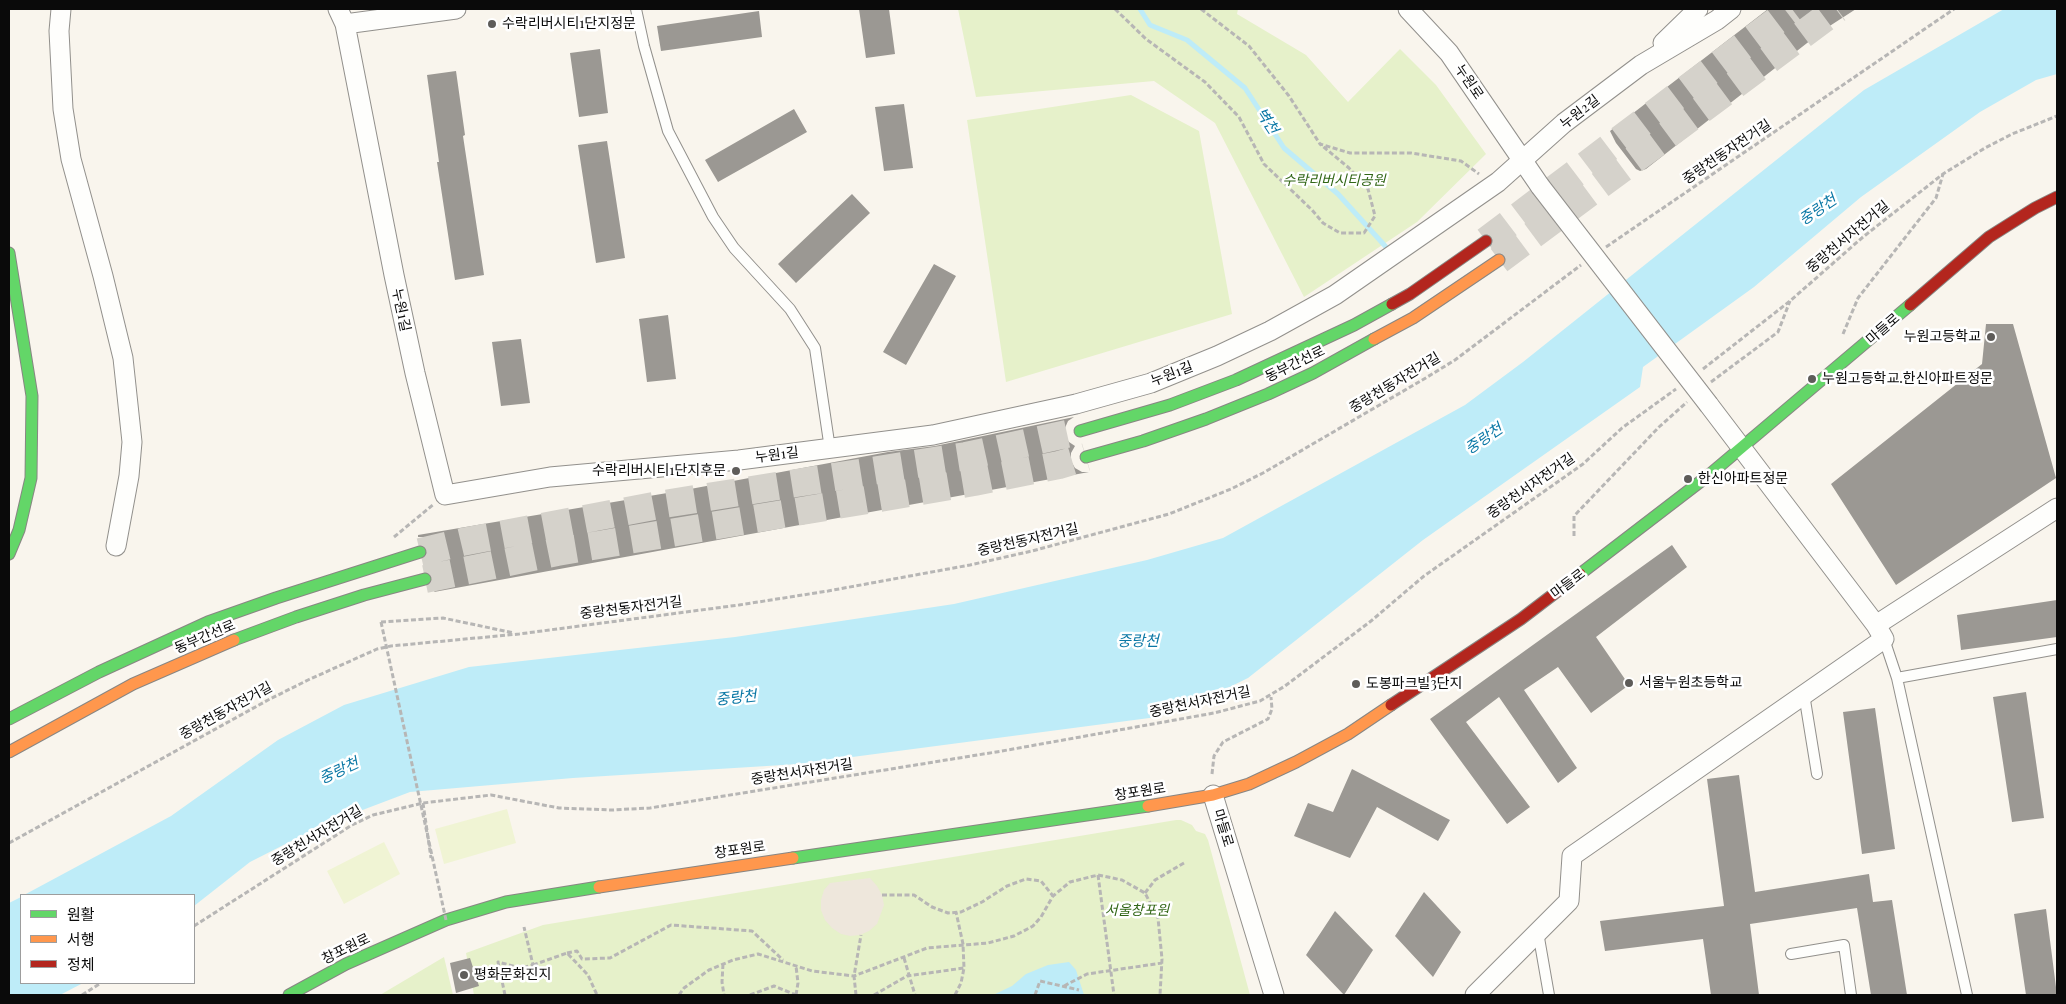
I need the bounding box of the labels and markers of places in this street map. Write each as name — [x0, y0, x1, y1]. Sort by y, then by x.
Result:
place label: 수락리버시티1단지정문 — [502, 16, 636, 32]
marker: 수락리버시티1단지정문 — [486, 18, 498, 30]
place label: 누원고등학교 — [1904, 329, 1981, 345]
marker: 누원고등학교 — [1985, 331, 1997, 343]
place label: 누원고등학교.한신아파트정문 — [1822, 371, 1993, 387]
marker: 누원고등학교.한신아파트정문 — [1806, 373, 1818, 385]
place label: 수락리버시티1단지후문 — [592, 463, 726, 479]
marker: 수락리버시티1단지후문 — [730, 465, 742, 477]
place label: 한신아파트정문 — [1698, 471, 1788, 487]
marker: 한신아파트정문 — [1682, 473, 1694, 485]
place label: 서울누원초등학교 — [1639, 675, 1742, 691]
place label: 도봉파크빌3단지 — [1366, 676, 1462, 692]
marker: 서울누원초등학교 — [1623, 677, 1635, 689]
marker: 도봉파크빌3단지 — [1350, 678, 1362, 690]
place label: 평화문화진지 — [474, 967, 551, 983]
marker: 평화문화진지 — [458, 969, 470, 981]

